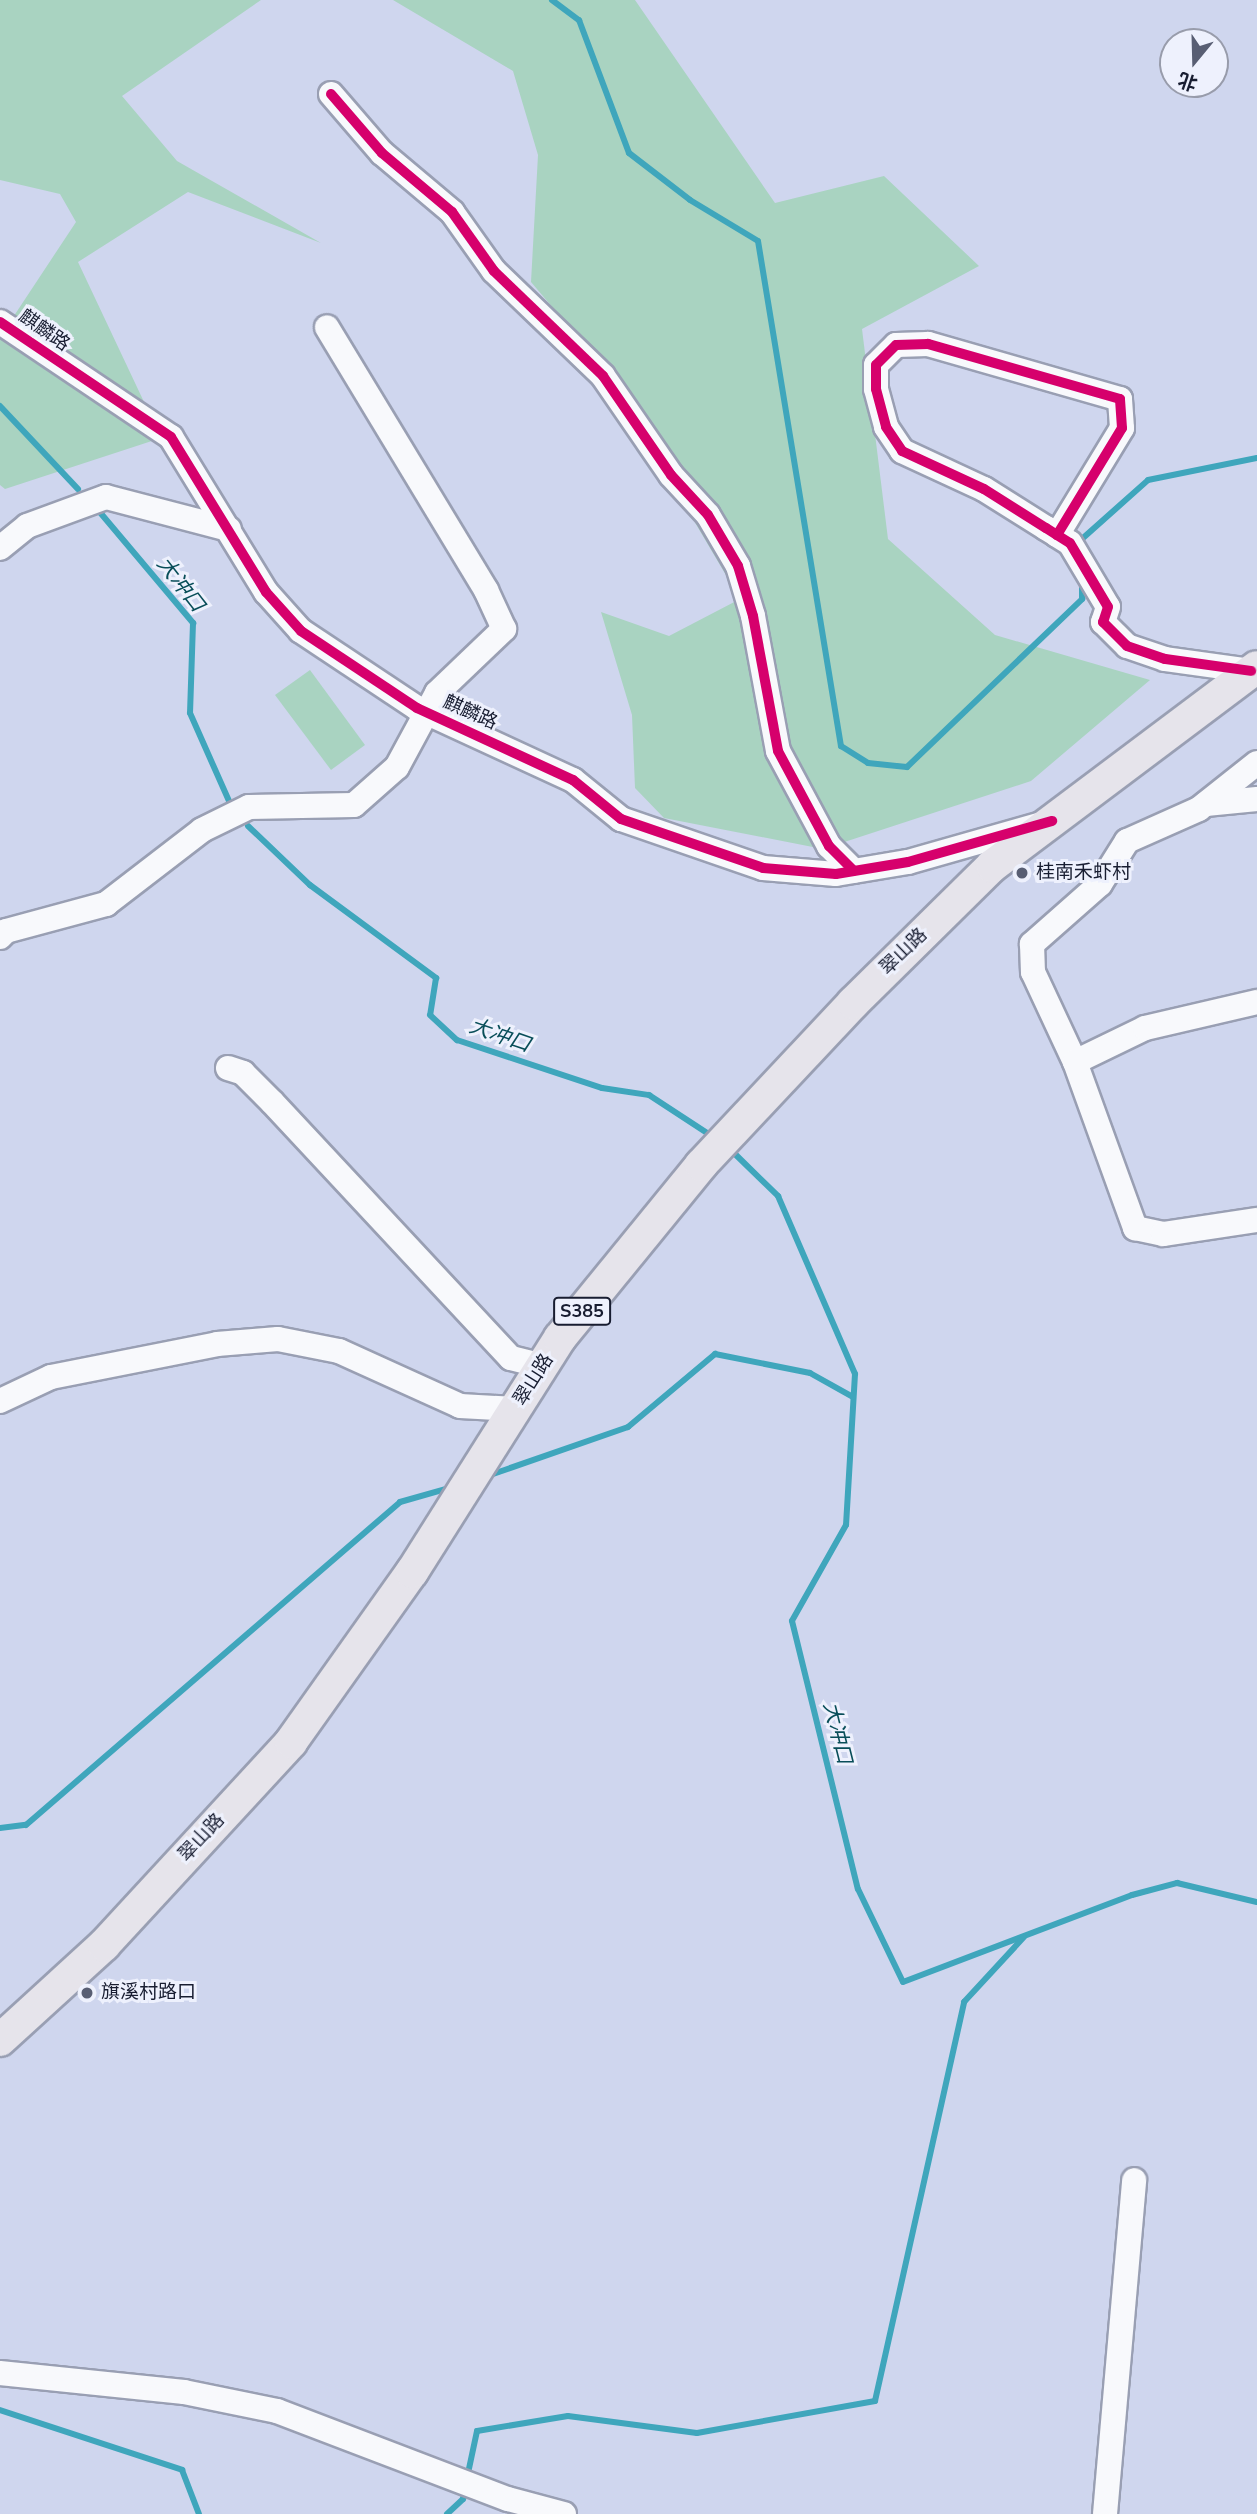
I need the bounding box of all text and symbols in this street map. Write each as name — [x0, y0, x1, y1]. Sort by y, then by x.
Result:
north arrow — [1159, 28, 1229, 98]
text: 北 — [1175, 66, 1201, 96]
street label: 麒麟路 — [14, 305, 74, 357]
water label: 大冲口 — [152, 551, 210, 617]
street label: 麒麟路 — [439, 691, 501, 735]
place label: 桂南禾虾村 — [1036, 862, 1131, 884]
marker: 桂南禾虾村 — [1014, 865, 1030, 881]
street label: 翠山路 — [876, 924, 932, 980]
water label: 大冲口 — [466, 1013, 534, 1057]
road number: S385 — [552, 1296, 612, 1326]
street label: 翠山路 — [509, 1350, 559, 1410]
water label: 大冲口 — [818, 1699, 858, 1767]
street label: 翠山路 — [174, 1809, 230, 1867]
place label: 旗溪村路口 — [101, 1982, 196, 2004]
marker: 旗溪村路口 — [79, 1985, 95, 2001]

